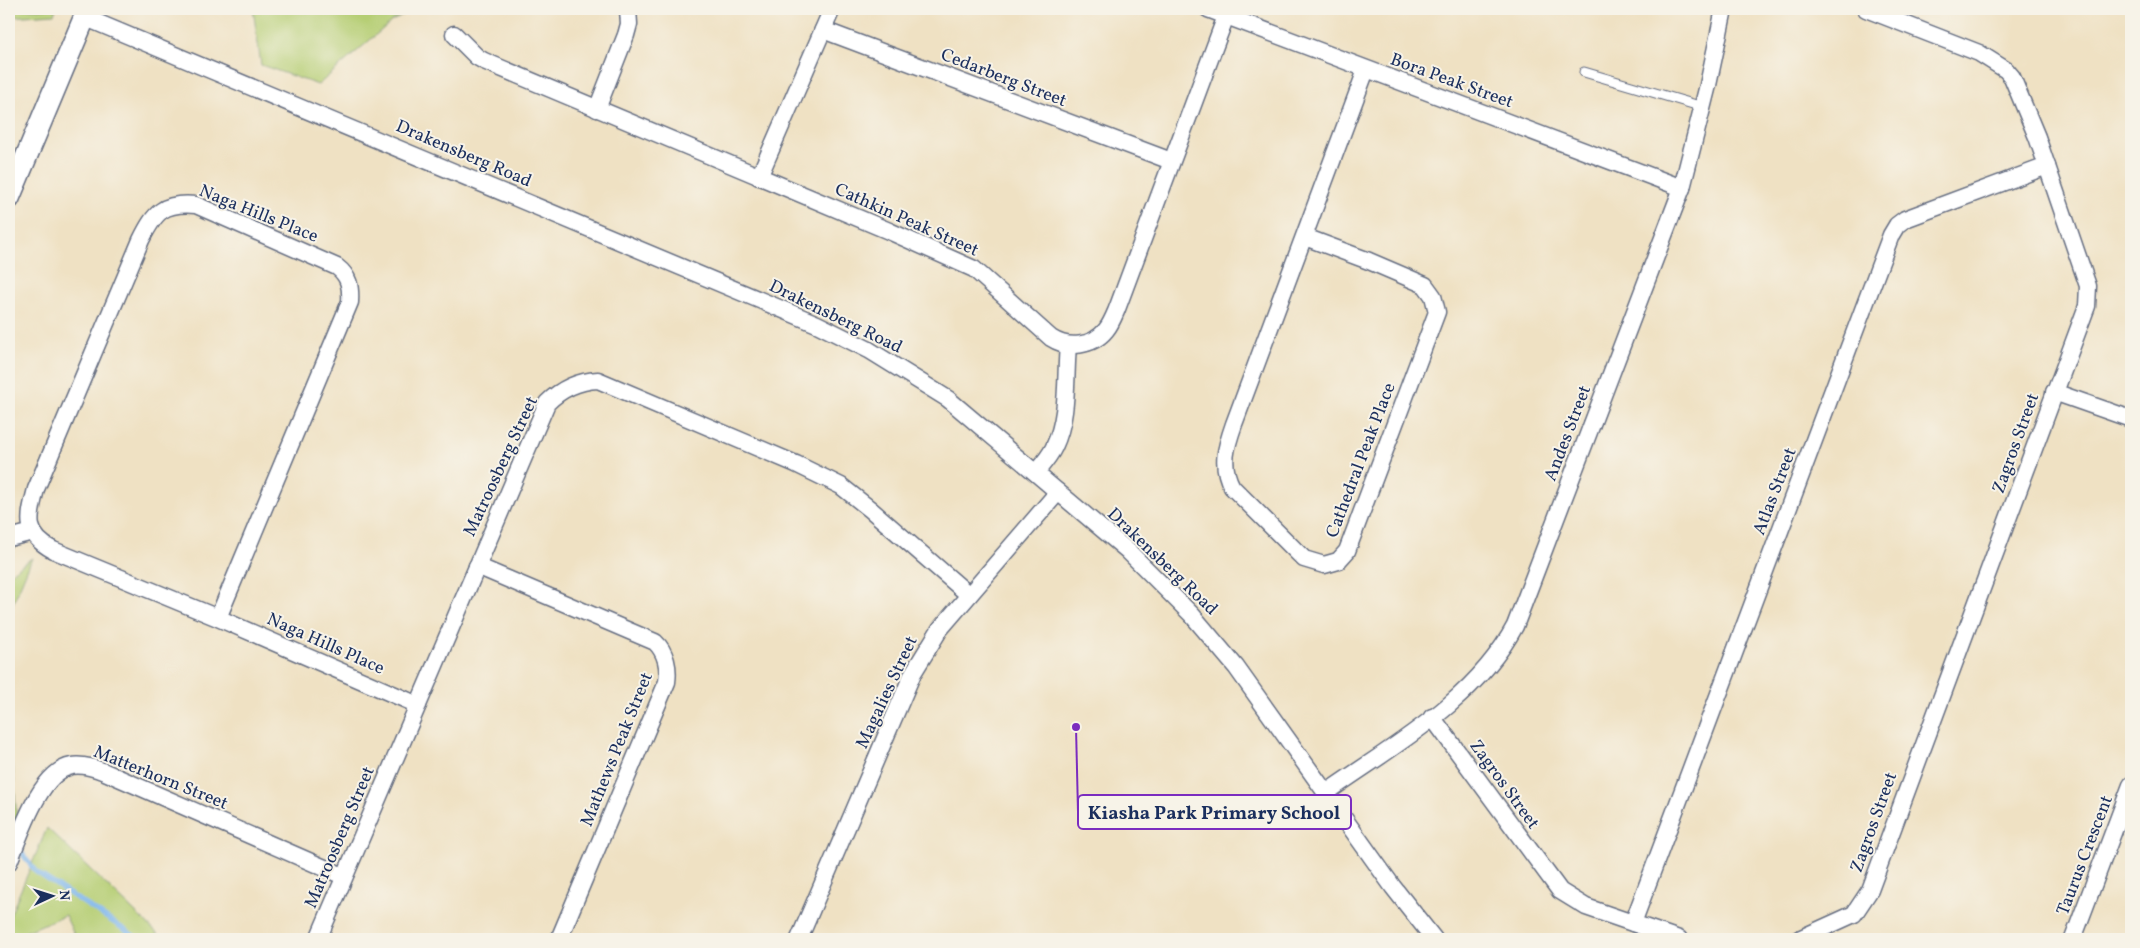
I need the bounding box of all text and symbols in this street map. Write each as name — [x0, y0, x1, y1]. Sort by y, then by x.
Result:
street label: Cedarberg Street — [937, 43, 1070, 114]
street label: Bora Peak Street — [1387, 48, 1516, 115]
street label: Drakensberg Road — [392, 114, 535, 194]
street label: Cathkin Peak Street — [830, 177, 982, 263]
street label: Naga Hills Place — [195, 179, 322, 250]
street label: Drakensberg Road — [764, 274, 906, 360]
street label: Cathedral Peak Place — [1320, 379, 1402, 542]
street label: Andes Street — [1539, 382, 1598, 485]
street label: Zagros Street — [1987, 390, 2046, 497]
street label: Matroosberg Street — [458, 392, 545, 541]
street label: Atlas Street — [1747, 444, 1803, 539]
street label: Drakensberg Road — [1101, 503, 1223, 622]
street label: Naga Hills Place — [263, 607, 388, 682]
street label: Magalies Street — [850, 632, 924, 753]
street label: Mathews Peak Street — [575, 669, 660, 830]
street label: Zagros Street — [1463, 735, 1545, 835]
street label: Matterhorn Street — [89, 740, 231, 817]
street label: Matroosberg Street — [299, 763, 382, 912]
street label: Zagros Street — [1845, 769, 1904, 876]
street label: Taurus Crescent — [2051, 792, 2120, 919]
callout: Kiasha Park Primary School — [1078, 795, 1351, 829]
text: Kiasha Park Primary School — [1088, 801, 1340, 827]
north arrow — [28, 870, 78, 920]
text: N — [54, 889, 73, 901]

